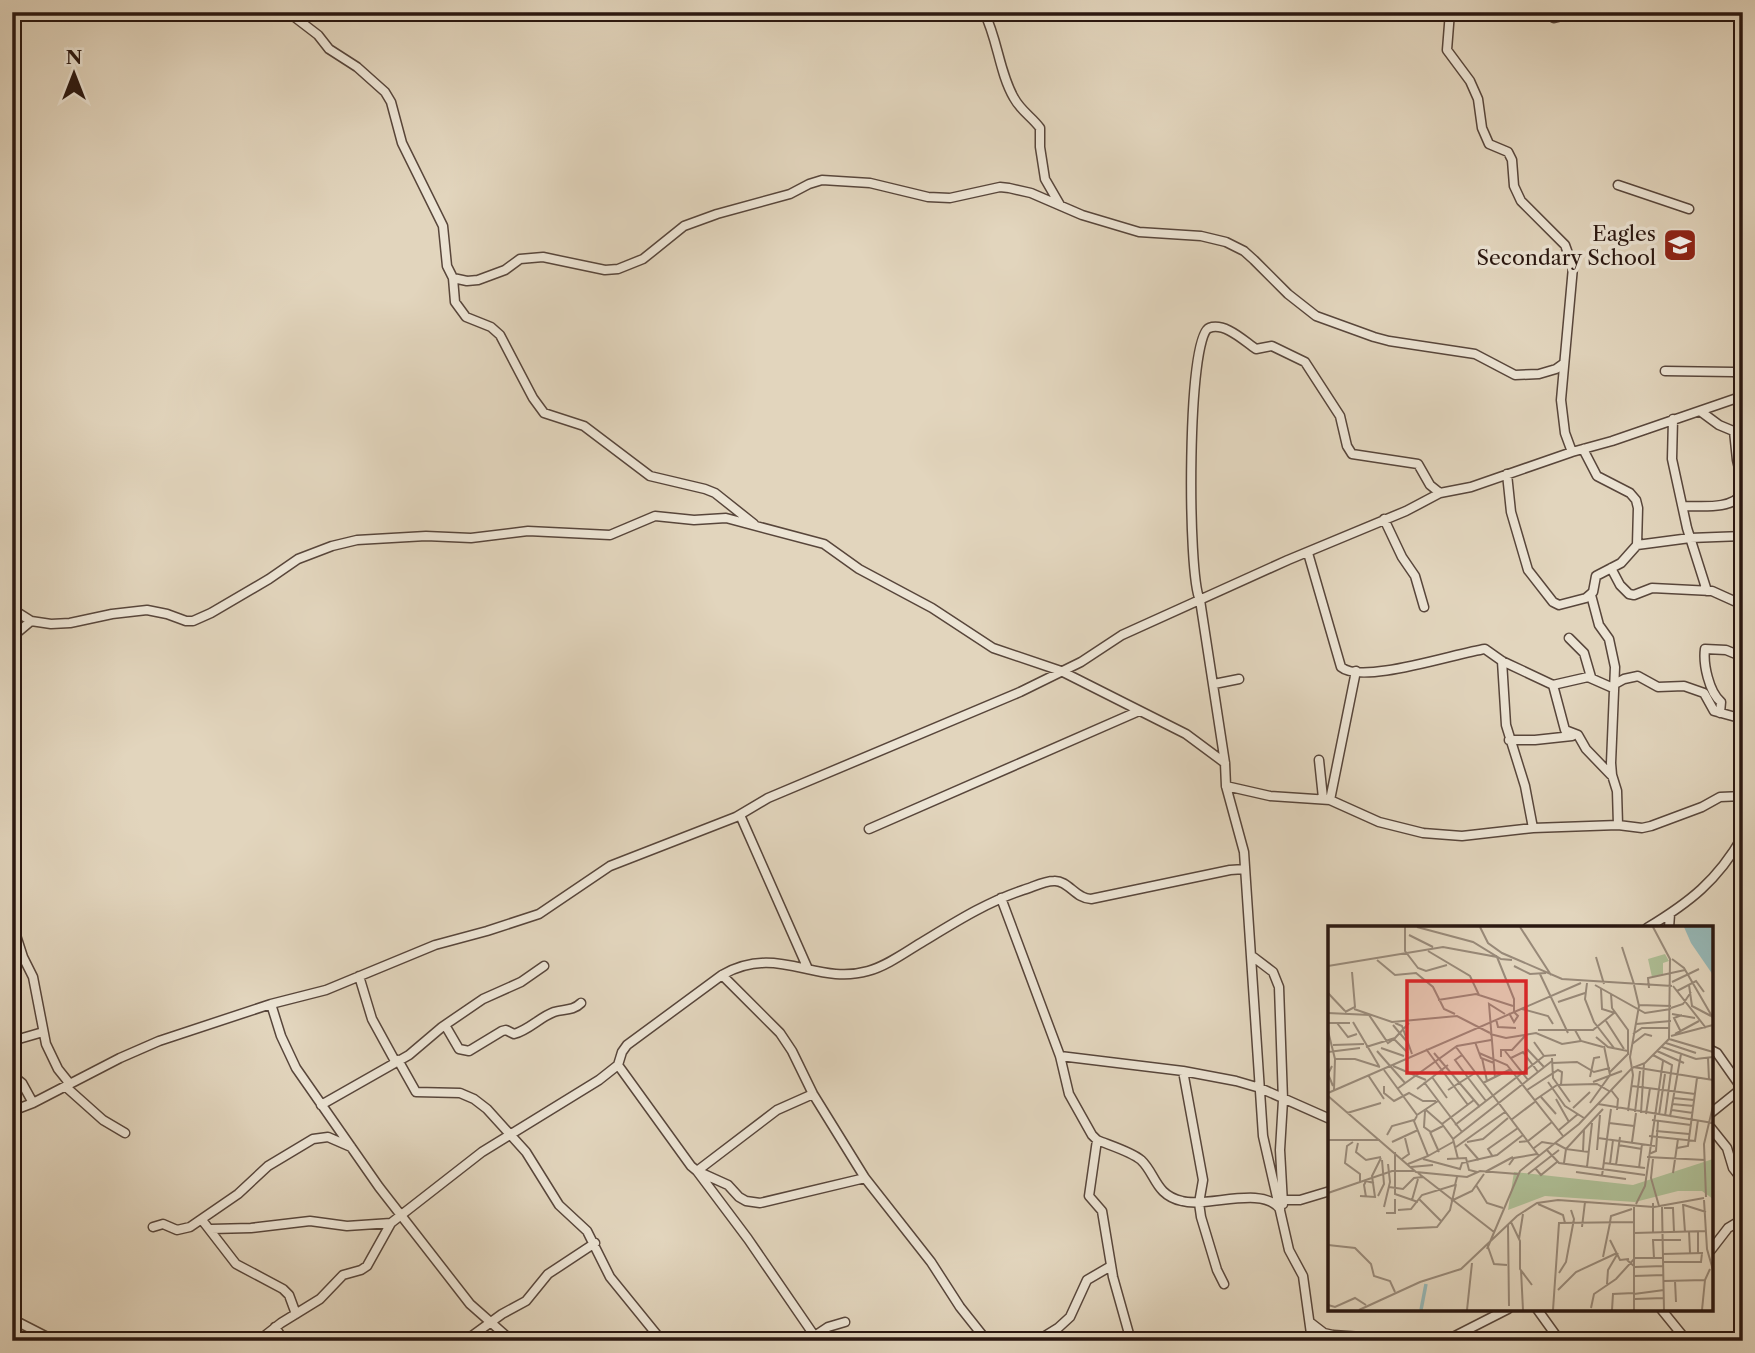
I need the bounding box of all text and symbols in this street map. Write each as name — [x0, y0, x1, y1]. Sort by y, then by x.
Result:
north arrow — [38, 38, 108, 108]
text: N — [66, 46, 82, 69]
place label: Eagles Secondary School — [1477, 221, 1656, 270]
school or university icon: Eagles Secondary School — [1661, 226, 1699, 264]
inset map — [1328, 926, 1713, 1311]

